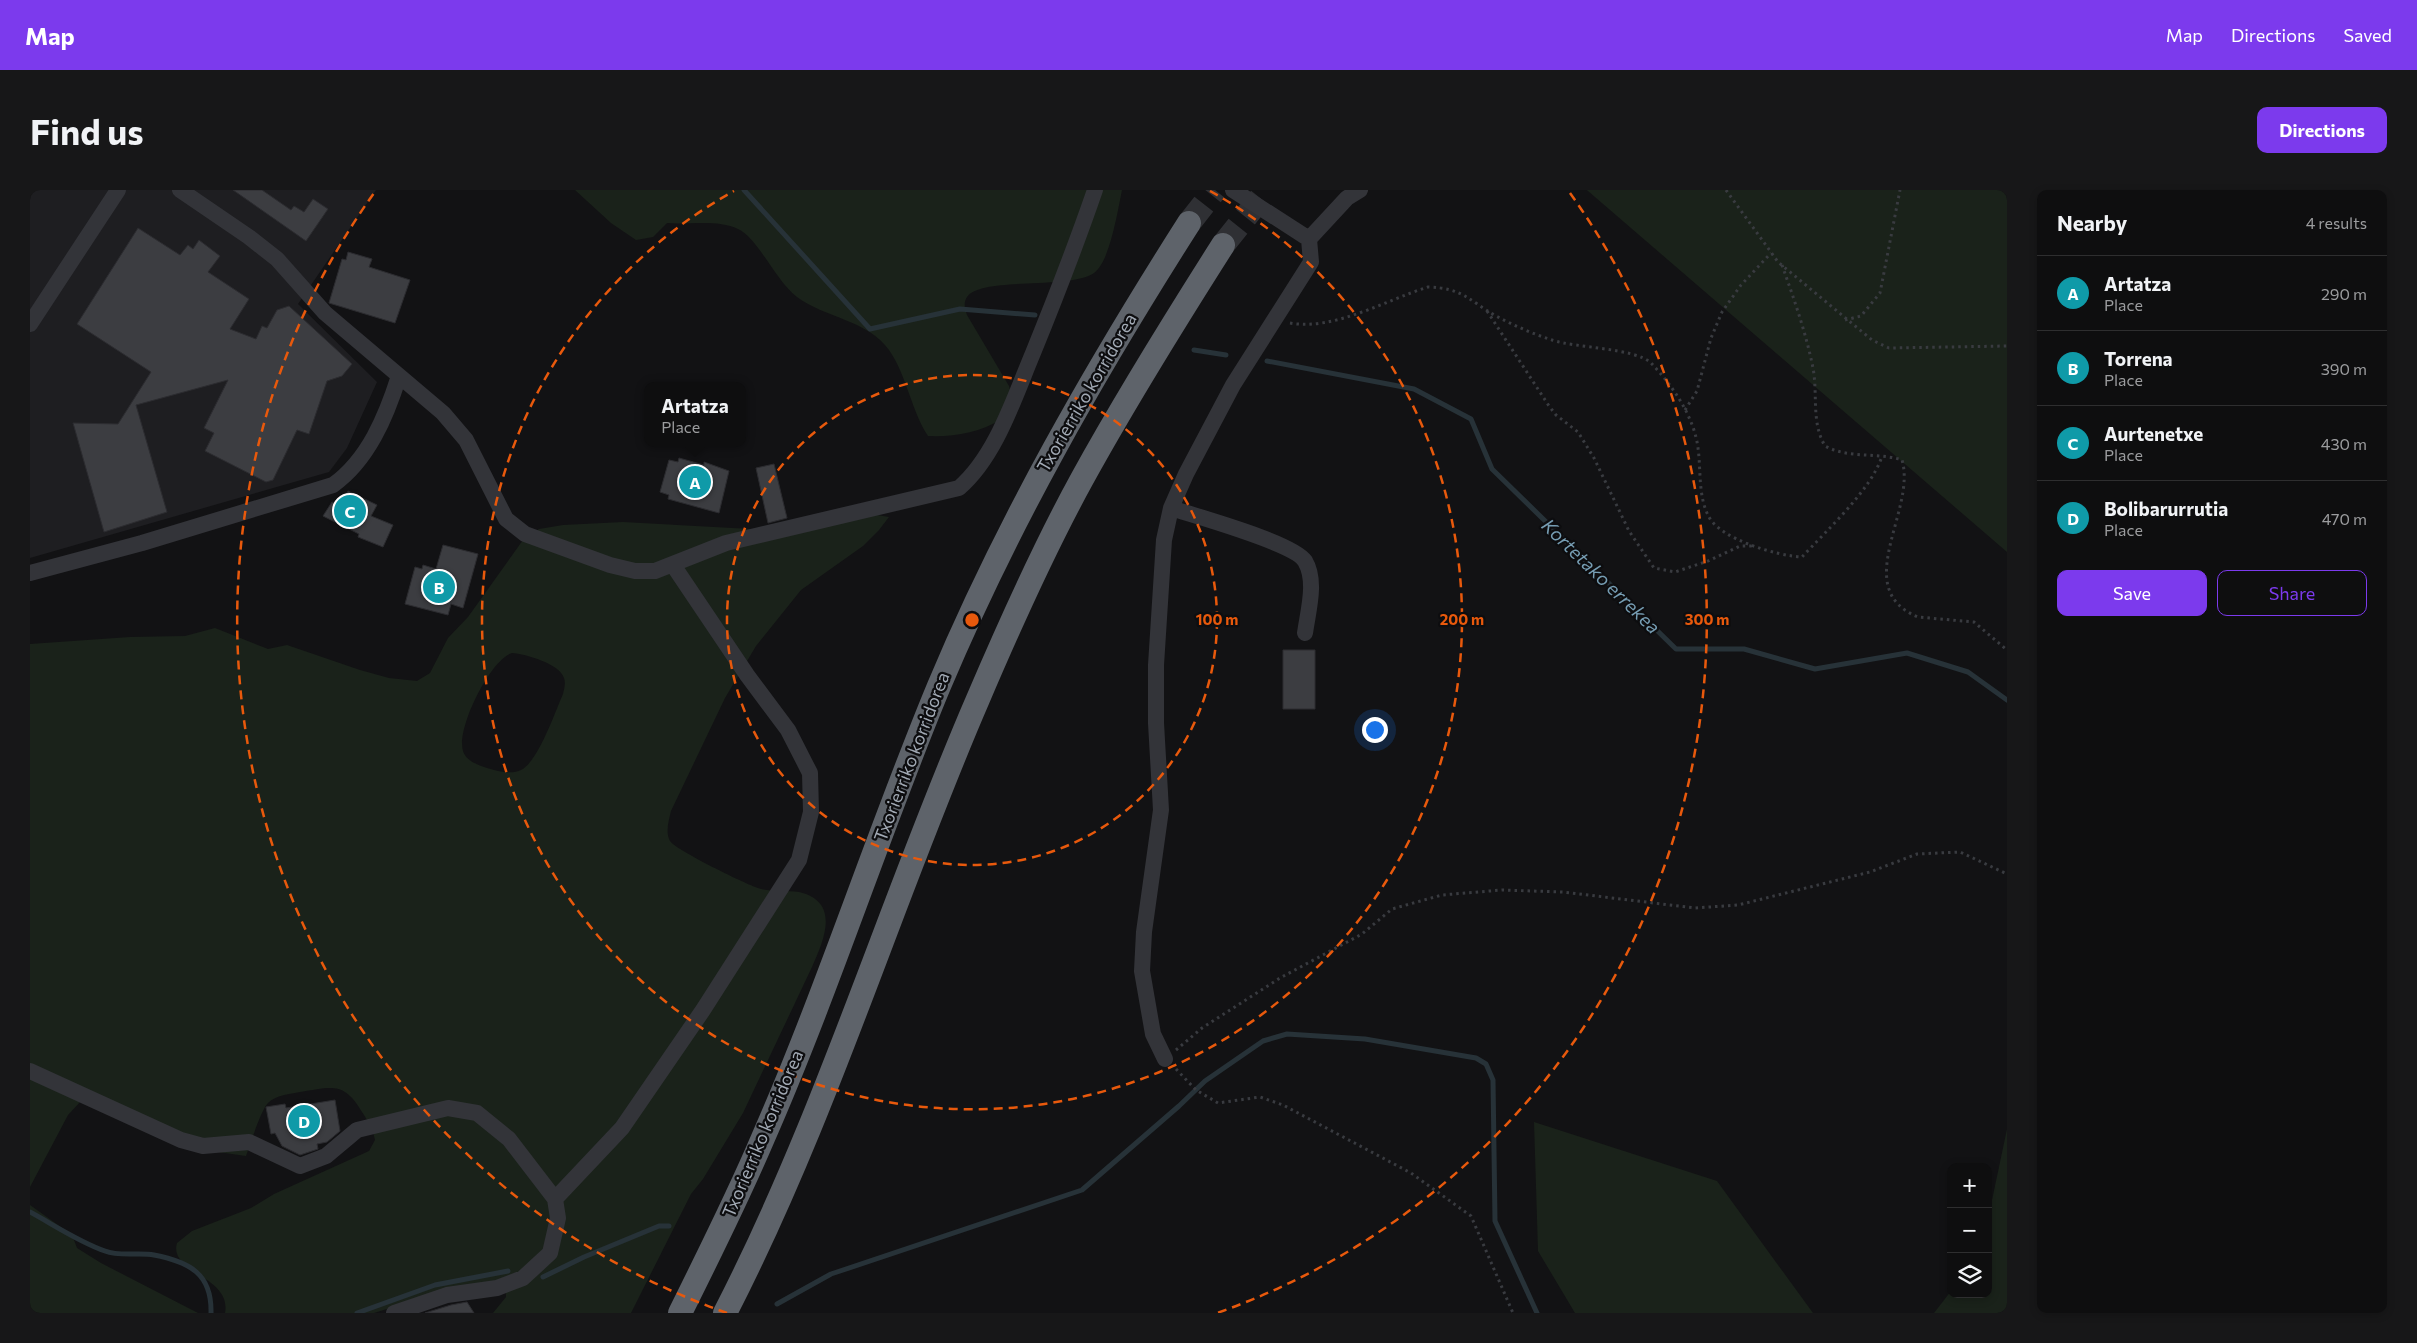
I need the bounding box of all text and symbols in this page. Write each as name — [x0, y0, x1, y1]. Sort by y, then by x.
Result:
text: Map — [25, 21, 75, 50]
text: Map — [2166, 24, 2203, 46]
text: Directions — [2231, 24, 2315, 46]
text: Saved — [2343, 24, 2392, 46]
button: Directions — [2257, 107, 2387, 153]
text: Find us — [30, 109, 144, 152]
text: Nearby — [2057, 210, 2127, 235]
text: 4 results — [2306, 213, 2367, 232]
text: Artatza — [2104, 272, 2171, 295]
text: A — [2067, 284, 2079, 303]
text: 290 m — [2321, 284, 2367, 303]
text: Place — [2104, 295, 2143, 314]
street label: Txorierriko korridorea — [1032, 309, 1141, 476]
text: Torrena — [2104, 347, 2173, 370]
text: B — [2068, 359, 2078, 378]
text: 390 m — [2321, 359, 2367, 378]
text: Place — [2104, 370, 2143, 389]
popup — [644, 382, 746, 447]
text: Artatza — [661, 394, 729, 417]
text: Place — [661, 417, 700, 436]
text: Aurtenetxe — [2104, 422, 2203, 445]
text: C — [2068, 434, 2078, 453]
text: 430 m — [2321, 434, 2367, 453]
text: Place — [2104, 445, 2143, 464]
pin: A — [679, 463, 711, 501]
pin: C — [334, 492, 366, 530]
text: Bolibarurrutia — [2104, 497, 2228, 520]
text: D — [2067, 509, 2079, 528]
text: 470 m — [2322, 509, 2367, 528]
water label: Kortetako errekea — [1537, 513, 1665, 638]
text: Place — [2104, 520, 2143, 539]
pin: B — [423, 568, 455, 606]
button: Save — [2057, 570, 2207, 616]
button: Share — [2217, 570, 2367, 616]
text: 100 m — [1196, 610, 1238, 628]
text: 200 m — [1440, 610, 1484, 628]
text: 300 m — [1685, 610, 1729, 628]
centre of rings — [963, 611, 981, 629]
street label: Txorierriko korridorea — [869, 669, 954, 845]
your location — [1362, 717, 1388, 743]
street label: Txorierriko korridorea — [717, 1047, 807, 1221]
pin: D — [288, 1102, 320, 1140]
map controls — [1947, 1163, 1992, 1298]
button: + — [1947, 1163, 1992, 1208]
button: − — [1947, 1208, 1992, 1253]
button: layers — [1947, 1253, 1992, 1298]

